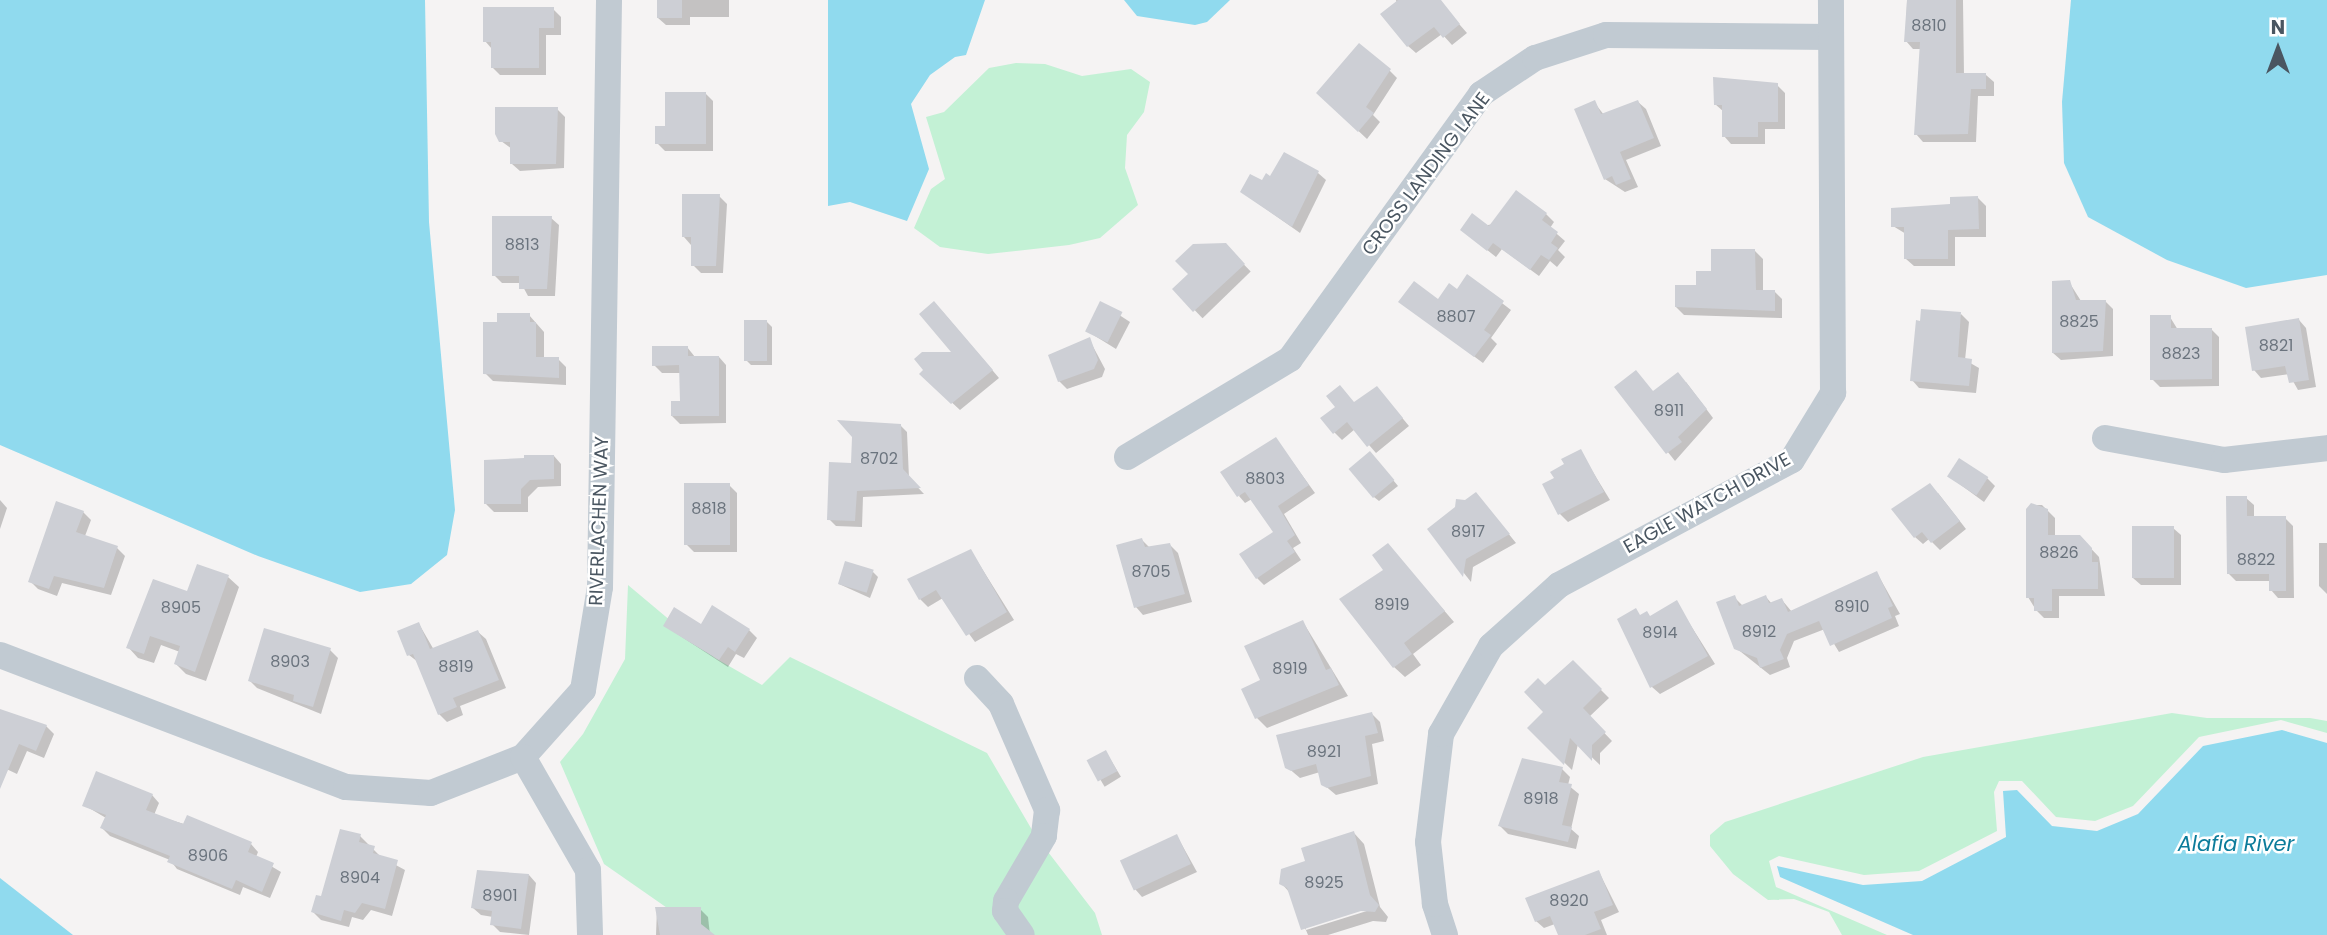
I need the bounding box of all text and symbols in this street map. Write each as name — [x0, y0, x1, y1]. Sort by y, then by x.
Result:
north arrow — [2243, 14, 2313, 84]
text: N — [2271, 14, 2285, 41]
house number: 8810 — [1911, 16, 1947, 36]
street label: CROSS LANDING LANE — [1357, 88, 1495, 260]
house number: 8813 — [505, 235, 539, 255]
house number: 8807 — [1437, 307, 1475, 327]
house number: 8825 — [2059, 312, 2099, 332]
house number: 8821 — [2259, 336, 2293, 356]
house number: 8823 — [2162, 344, 2200, 364]
house number: 8911 — [1654, 401, 1684, 421]
street label: RIVERLACHEN WAY — [585, 436, 613, 606]
street label: EAGLE WATCH DRIVE — [1620, 448, 1794, 558]
house number: 8702 — [860, 449, 898, 469]
house number: 8803 — [1245, 469, 1285, 489]
house number: 8818 — [691, 499, 727, 519]
house number: 8917 — [1451, 522, 1485, 542]
house number: 8826 — [2039, 543, 2079, 563]
house number: 8822 — [2237, 550, 2275, 570]
house number: 8705 — [1132, 562, 1170, 582]
house number: 8919 — [1374, 595, 1410, 615]
house number: 8910 — [1834, 597, 1870, 617]
house number: 8905 — [161, 598, 201, 618]
house number: 8912 — [1742, 622, 1776, 642]
house number: 8914 — [1642, 623, 1678, 643]
house number: 8903 — [270, 652, 310, 672]
house number: 8819 — [438, 657, 474, 677]
house number: 8919 — [1272, 659, 1308, 679]
house number: 8921 — [1307, 742, 1341, 762]
house number: 8918 — [1523, 789, 1559, 809]
water label: Alafia River — [2178, 831, 2294, 857]
house number: 8906 — [188, 846, 228, 866]
house number: 8904 — [340, 868, 380, 888]
house number: 8925 — [1304, 873, 1344, 893]
house number: 8901 — [482, 886, 518, 906]
house number: 8920 — [1549, 891, 1589, 911]

